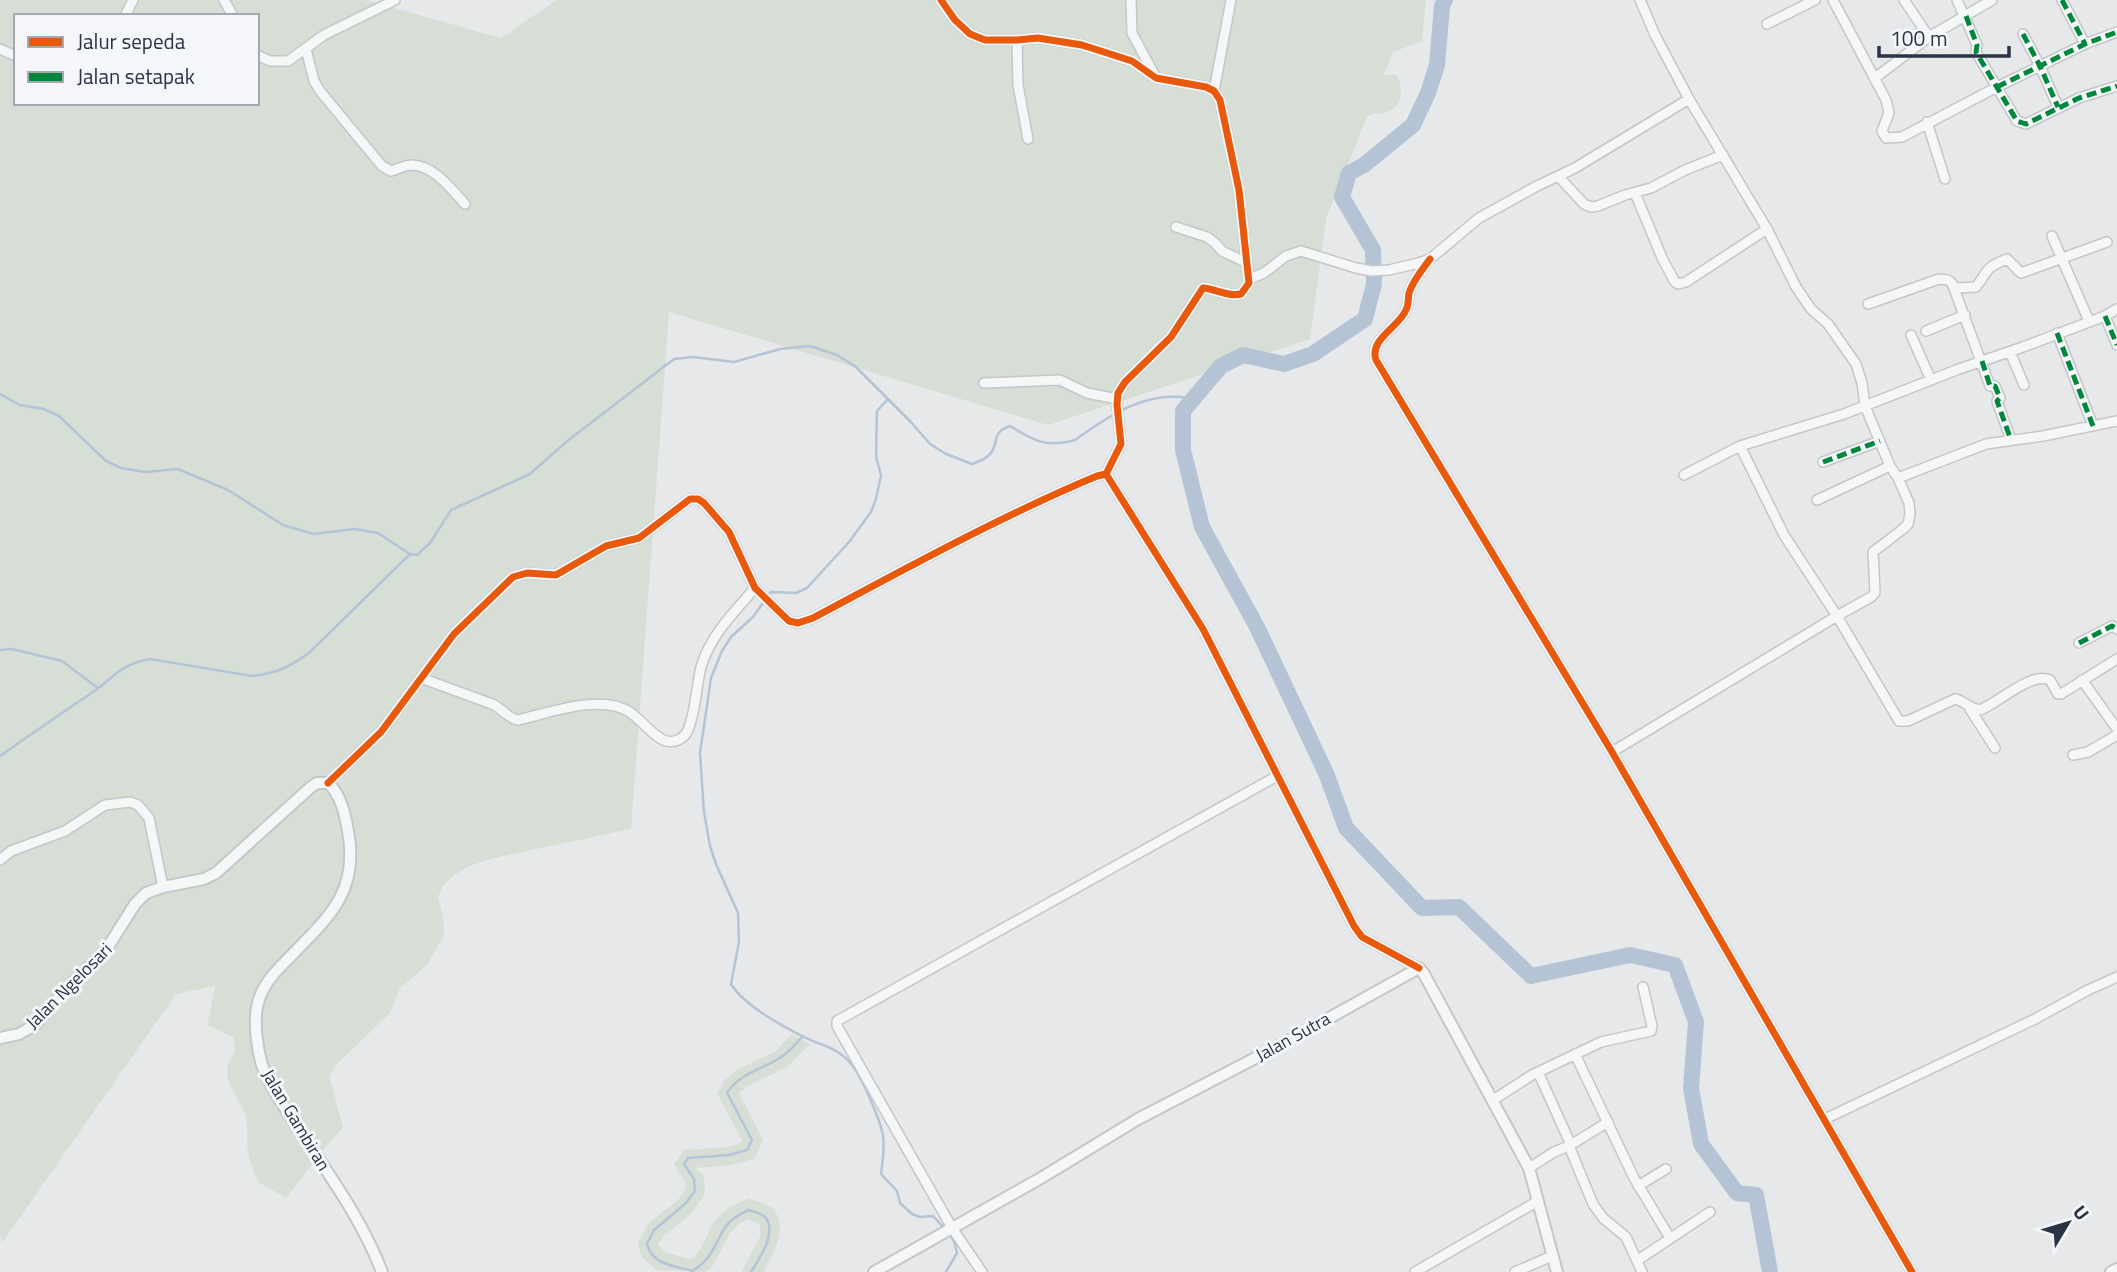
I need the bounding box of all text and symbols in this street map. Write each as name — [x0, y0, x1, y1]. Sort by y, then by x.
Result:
legend — [14, 14, 259, 105]
scale bar — [1879, 14, 2008, 58]
text: 100 m — [1890, 22, 1947, 54]
text: Jalur sepeda — [77, 25, 186, 57]
text: Jalan setapak — [77, 60, 195, 92]
street label: Jalan Ngelosari — [19, 936, 118, 1035]
street label: Jalan Sutra — [1250, 1005, 1335, 1068]
street label: Jalan Gambiran — [255, 1064, 337, 1176]
north arrow — [2033, 1188, 2103, 1258]
text: U — [2067, 1198, 2097, 1226]

